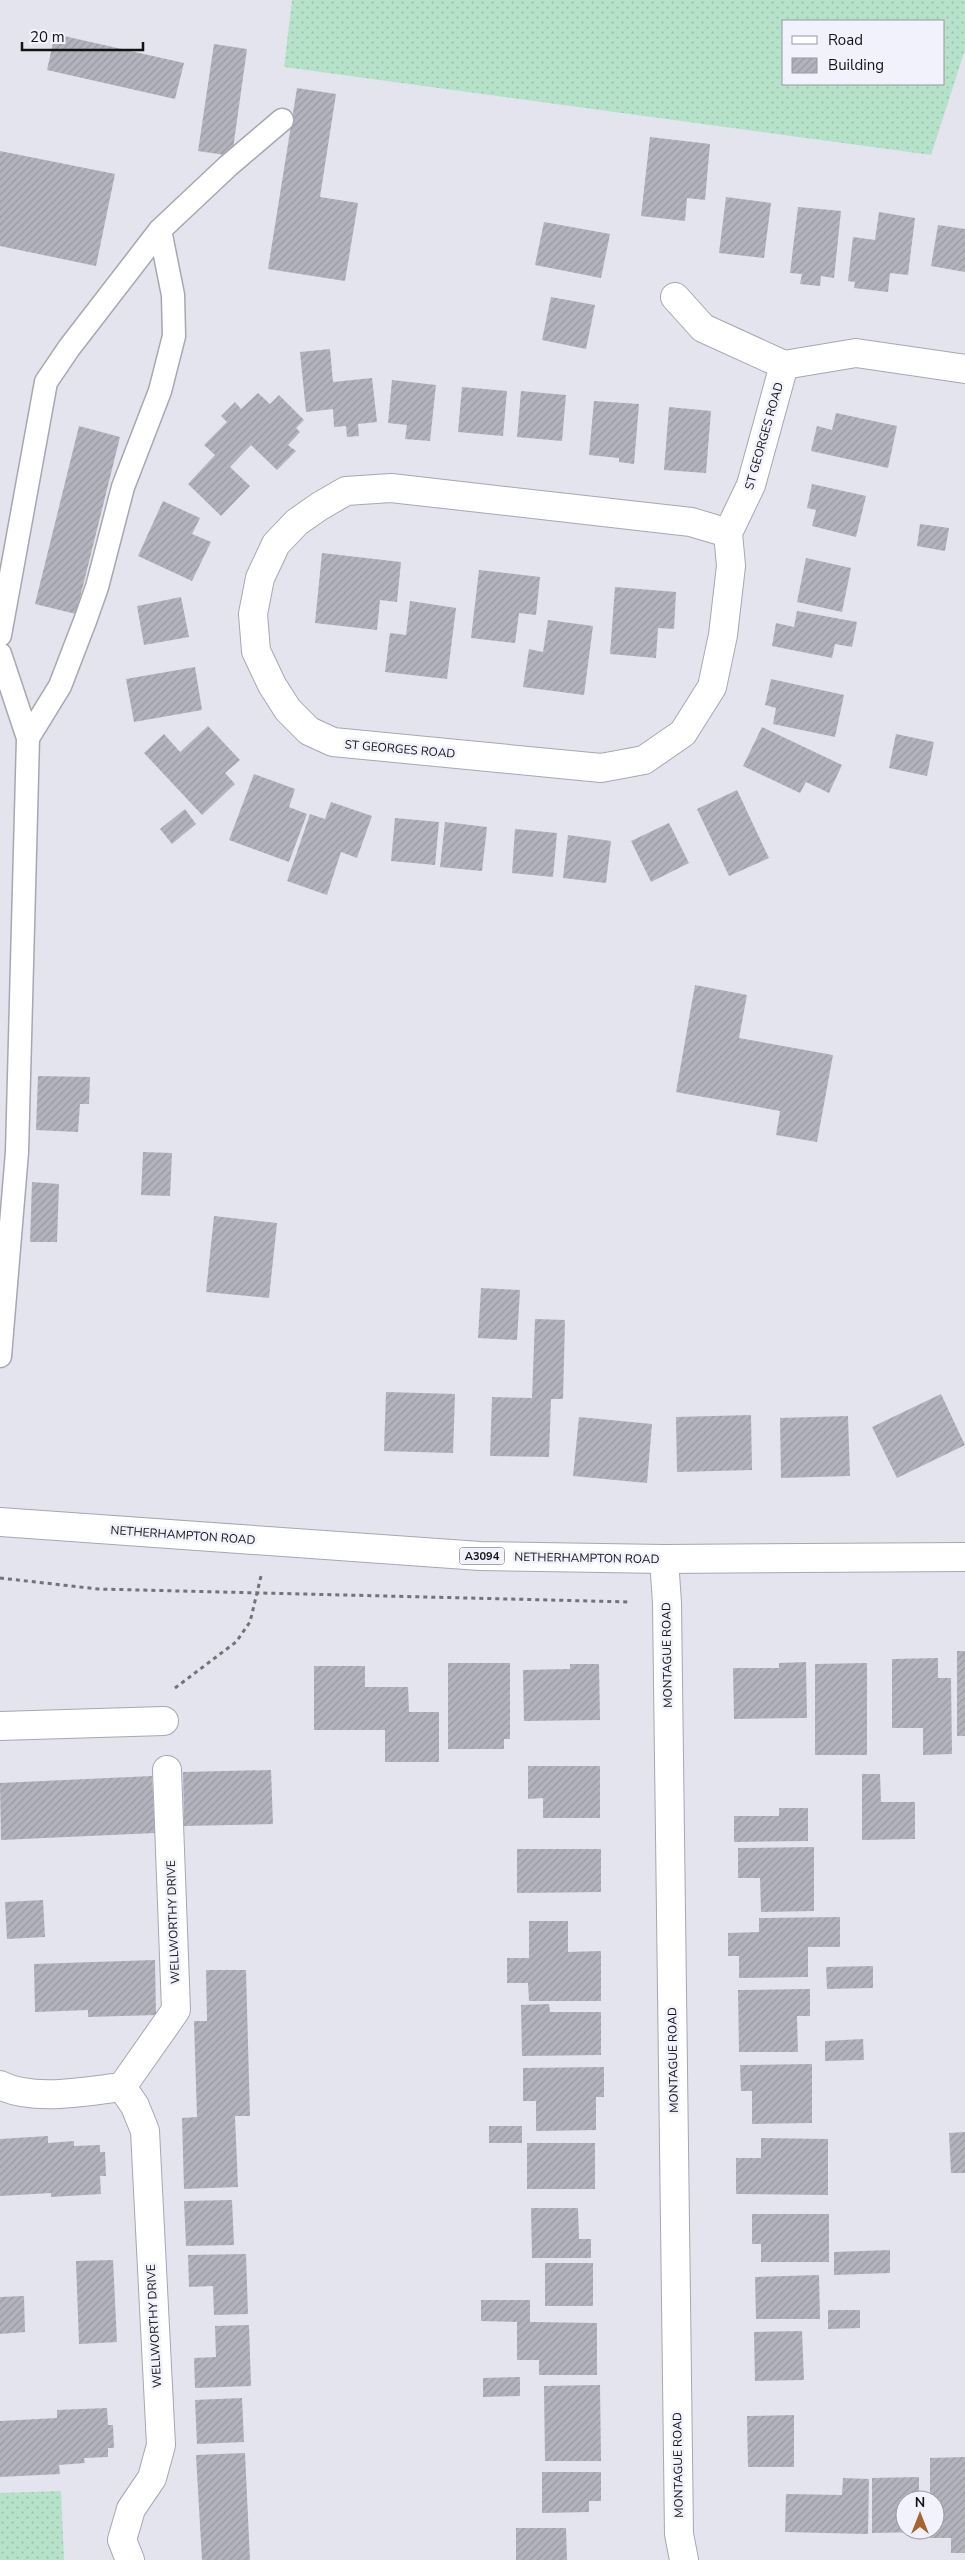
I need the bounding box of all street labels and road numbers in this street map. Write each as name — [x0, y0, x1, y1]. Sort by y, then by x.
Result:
street label: ST GEORGES ROAD — [741, 380, 787, 492]
street label: ST GEORGES ROAD — [344, 736, 456, 762]
street label: NETHERHAMPTON ROAD — [110, 1522, 256, 1548]
road number: A3094 — [460, 1548, 504, 1564]
street label: NETHERHAMPTON ROAD — [514, 1549, 660, 1567]
street label: MONTAGUE ROAD — [658, 1602, 676, 1708]
street label: WELLWORTHY DRIVE — [163, 1860, 183, 1984]
street label: MONTAGUE ROAD — [664, 2007, 682, 2113]
street label: WELLWORTHY DRIVE — [143, 2264, 165, 2388]
street label: MONTAGUE ROAD — [669, 2412, 687, 2518]

